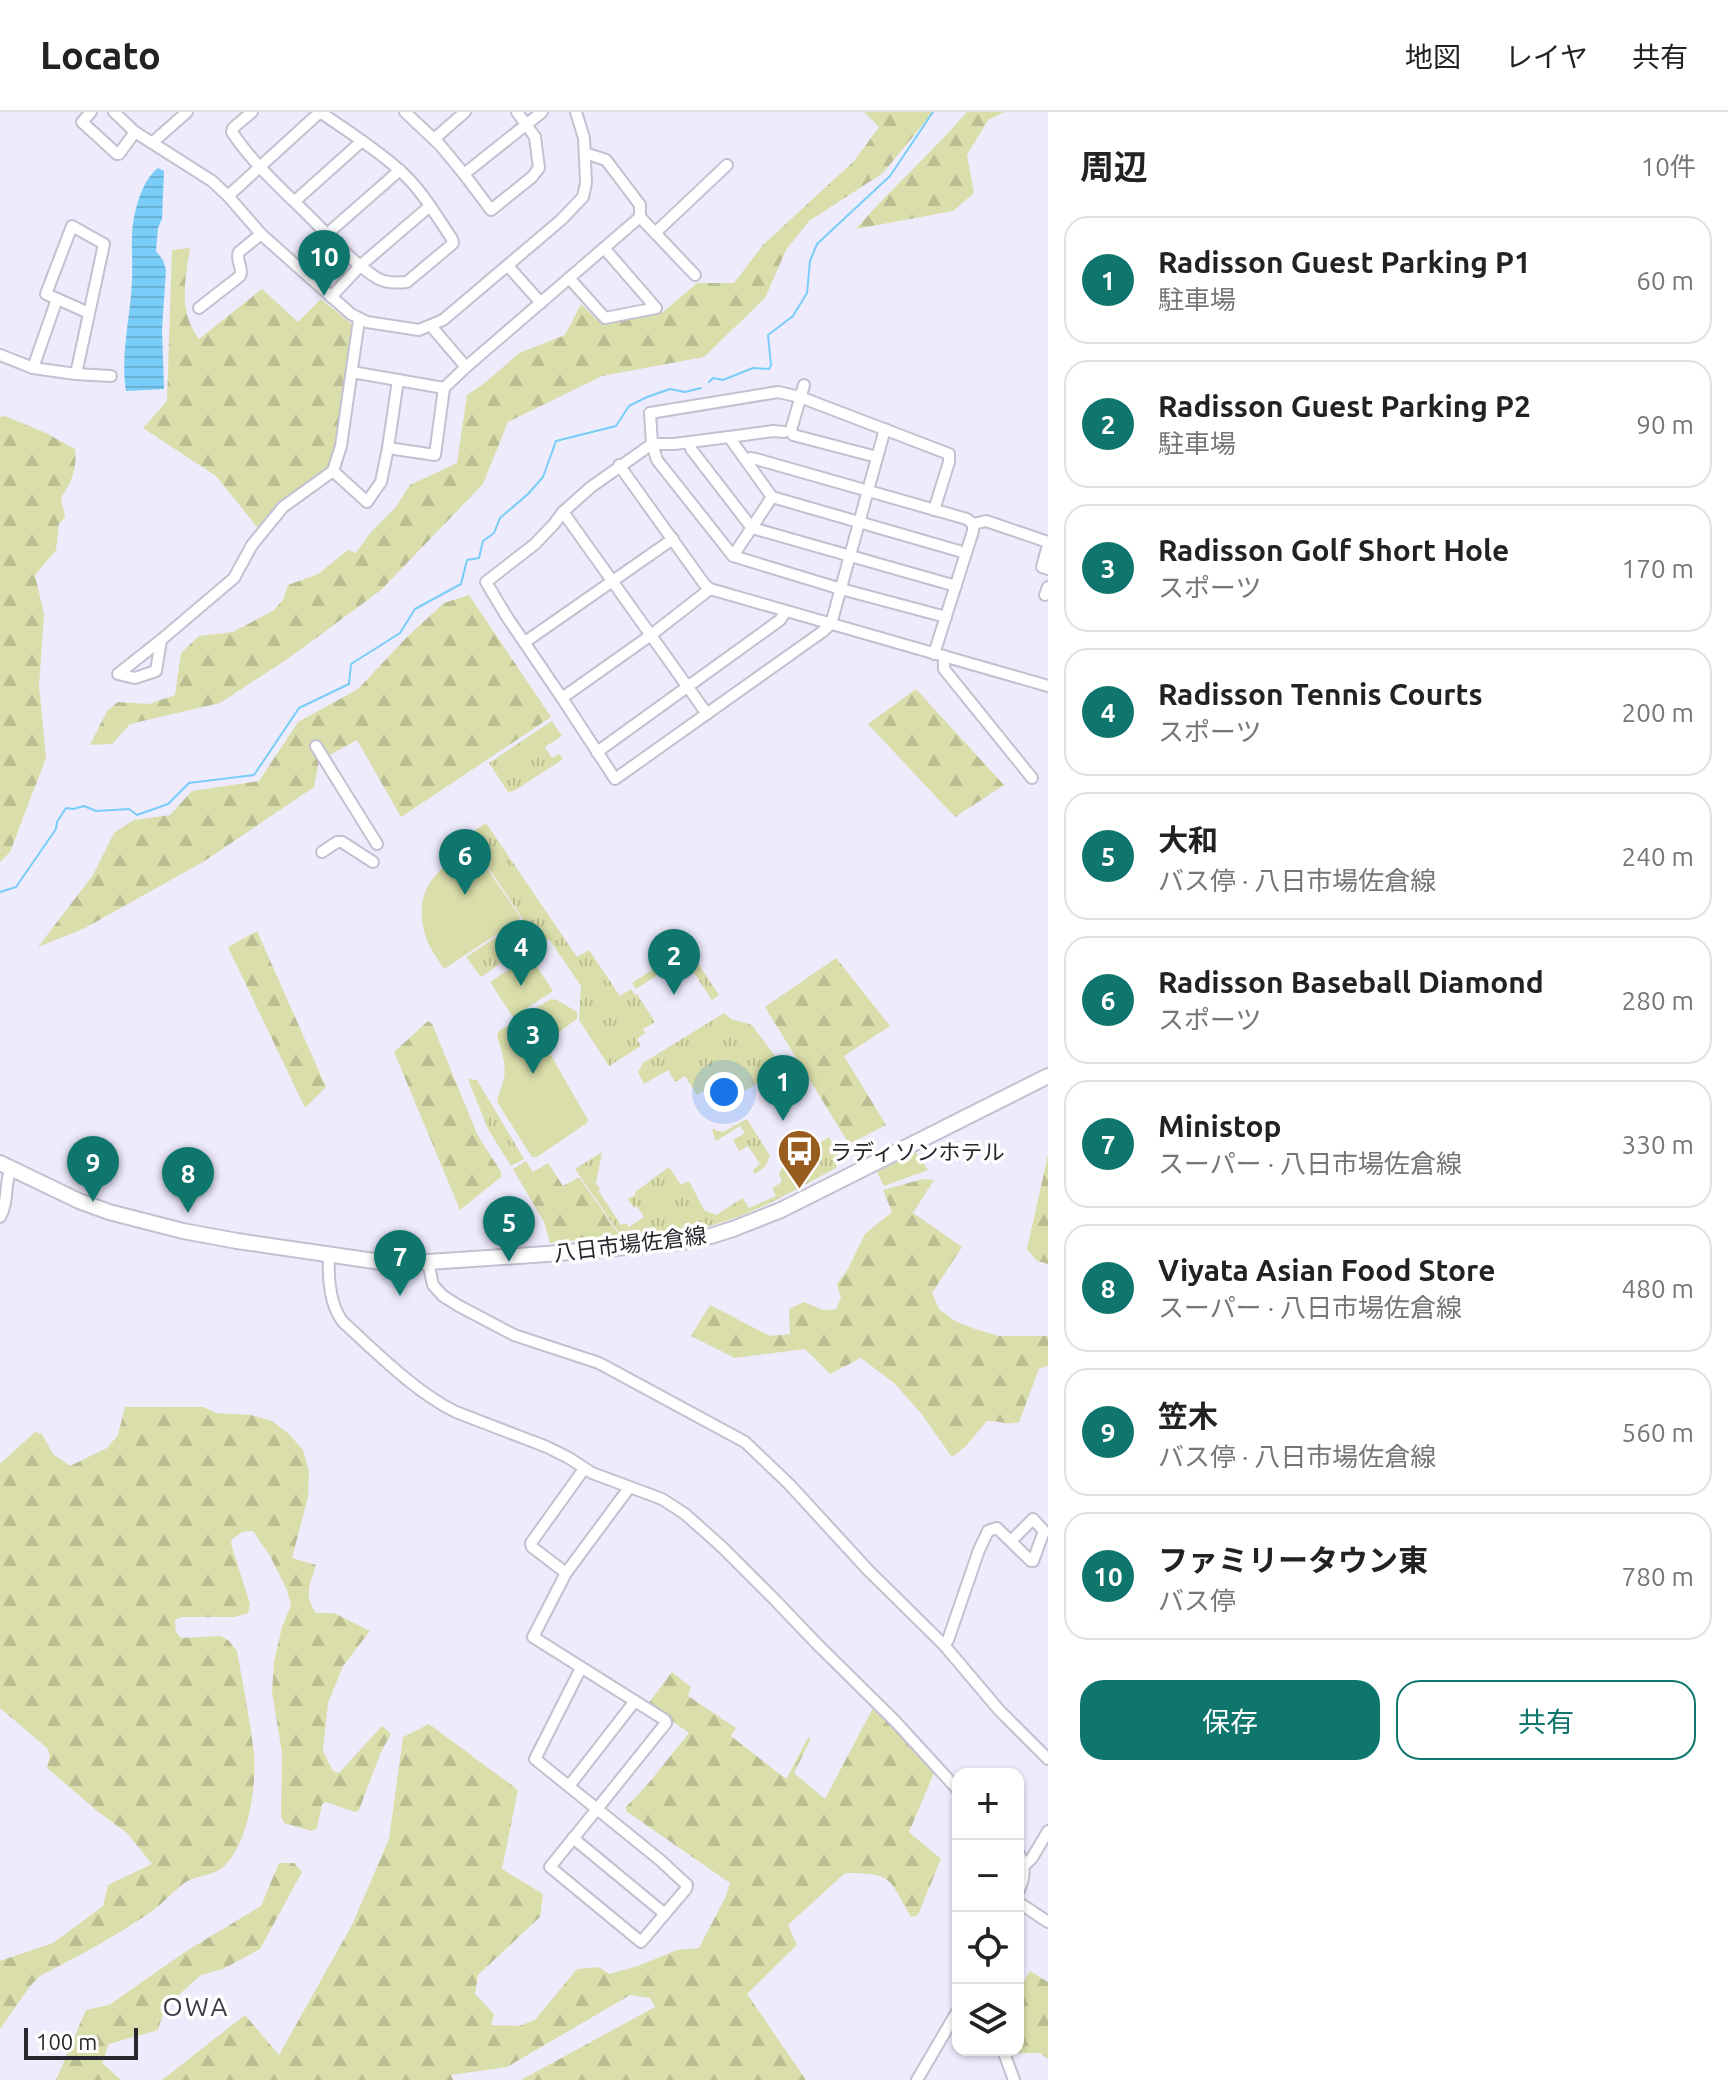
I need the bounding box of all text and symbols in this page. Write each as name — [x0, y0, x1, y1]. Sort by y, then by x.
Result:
text: Locato — [40, 34, 161, 76]
text: 地図 — [1405, 41, 1461, 72]
text: レイヤ — [1505, 41, 1588, 72]
text: 共有 — [1632, 41, 1688, 72]
text: 周辺 — [1080, 147, 1148, 185]
text: 10件 — [1641, 152, 1696, 181]
pin: 10 — [298, 230, 350, 296]
text: Radisson Guest Parking P1 — [1158, 245, 1531, 279]
text: 1 — [1101, 266, 1115, 295]
text: 60 m — [1636, 266, 1694, 295]
text: 駐車場 — [1158, 285, 1236, 314]
text: Radisson Guest Parking P2 — [1158, 389, 1531, 423]
text: 2 — [1101, 410, 1115, 439]
text: 90 m — [1636, 410, 1694, 439]
text: 駐車場 — [1158, 429, 1236, 458]
text: Radisson Golf Short Hole — [1158, 533, 1509, 567]
text: 3 — [1101, 554, 1115, 583]
text: 170 m — [1622, 554, 1694, 583]
text: スポーツ — [1158, 573, 1261, 602]
text: Radisson Tennis Courts — [1158, 677, 1483, 711]
text: 4 — [1101, 698, 1115, 727]
text: 200 m — [1622, 698, 1694, 727]
text: スポーツ — [1158, 717, 1261, 746]
text: 大和 — [1158, 823, 1218, 857]
pin: 6 — [439, 829, 491, 895]
text: 5 — [1101, 842, 1115, 871]
text: 240 m — [1622, 842, 1694, 871]
text: バス停 · 八日市場佐倉線 — [1158, 866, 1436, 895]
pin: 4 — [495, 920, 547, 986]
pin: 2 — [648, 929, 700, 995]
text: Radisson Baseball Diamond — [1158, 965, 1544, 999]
text: 6 — [1101, 986, 1115, 1015]
text: 280 m — [1622, 986, 1694, 1015]
text: スポーツ — [1158, 1005, 1261, 1034]
pin: 3 — [507, 1008, 559, 1074]
pin: 1 — [757, 1055, 809, 1121]
your location — [704, 1072, 744, 1112]
text: Ministop — [1158, 1109, 1282, 1143]
bus stop icon: ラディソンホテル — [775, 1128, 823, 1191]
text: 7 — [1101, 1130, 1115, 1159]
text: 330 m — [1622, 1130, 1694, 1159]
pin: 9 — [67, 1136, 119, 1202]
place label: ラディソンホテル — [830, 1139, 1004, 1164]
pin: 8 — [162, 1147, 214, 1213]
text: スーパー · 八日市場佐倉線 — [1158, 1149, 1462, 1178]
pin: 5 — [483, 1196, 535, 1262]
street label: 八日市場佐倉線 — [552, 1222, 708, 1265]
pin: 7 — [374, 1230, 426, 1296]
text: Viyata Asian Food Store — [1158, 1253, 1495, 1287]
text: 8 — [1101, 1274, 1115, 1303]
text: 480 m — [1622, 1274, 1694, 1303]
text: スーパー · 八日市場佐倉線 — [1158, 1293, 1462, 1322]
text: 笠木 — [1158, 1399, 1218, 1433]
text: 9 — [1101, 1418, 1115, 1447]
text: 560 m — [1622, 1418, 1694, 1447]
text: バス停 · 八日市場佐倉線 — [1158, 1442, 1436, 1471]
text: ファミリータウン東 — [1158, 1543, 1428, 1577]
text: 10 — [1093, 1562, 1123, 1591]
text: 780 m — [1622, 1562, 1694, 1591]
text: バス停 — [1158, 1586, 1236, 1615]
button: 保存 — [1080, 1680, 1380, 1760]
button: 共有 — [1396, 1680, 1696, 1760]
map controls — [952, 1768, 1024, 2056]
button: + — [952, 1768, 1024, 1840]
button: − — [952, 1840, 1024, 1912]
button: locate — [952, 1912, 1024, 1984]
button: layers — [952, 1984, 1024, 2056]
district label: OWA — [163, 1992, 229, 2021]
scale bar — [24, 2024, 138, 2060]
text: 100 m — [36, 2029, 97, 2054]

